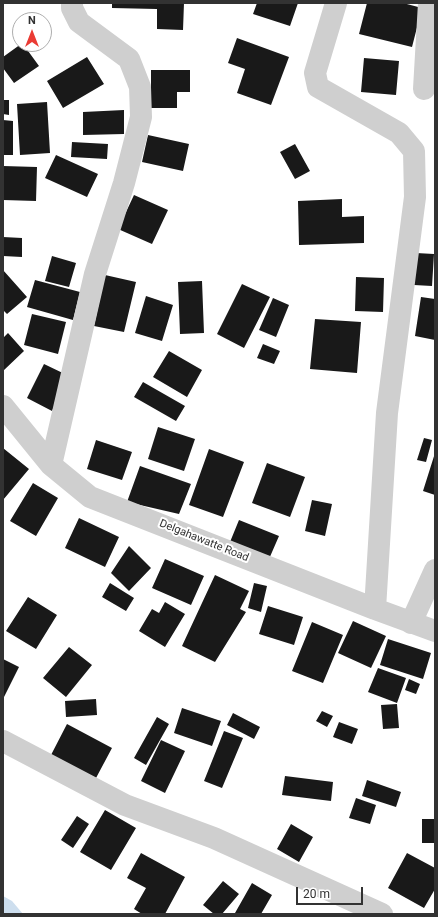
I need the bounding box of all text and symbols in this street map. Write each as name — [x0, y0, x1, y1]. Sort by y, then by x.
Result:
north arrow — [12, 12, 52, 52]
text: N — [28, 14, 36, 27]
street label: Delgahawatte Road — [157, 517, 251, 565]
scale bar — [298, 879, 365, 905]
text: 20 m — [303, 887, 330, 901]

